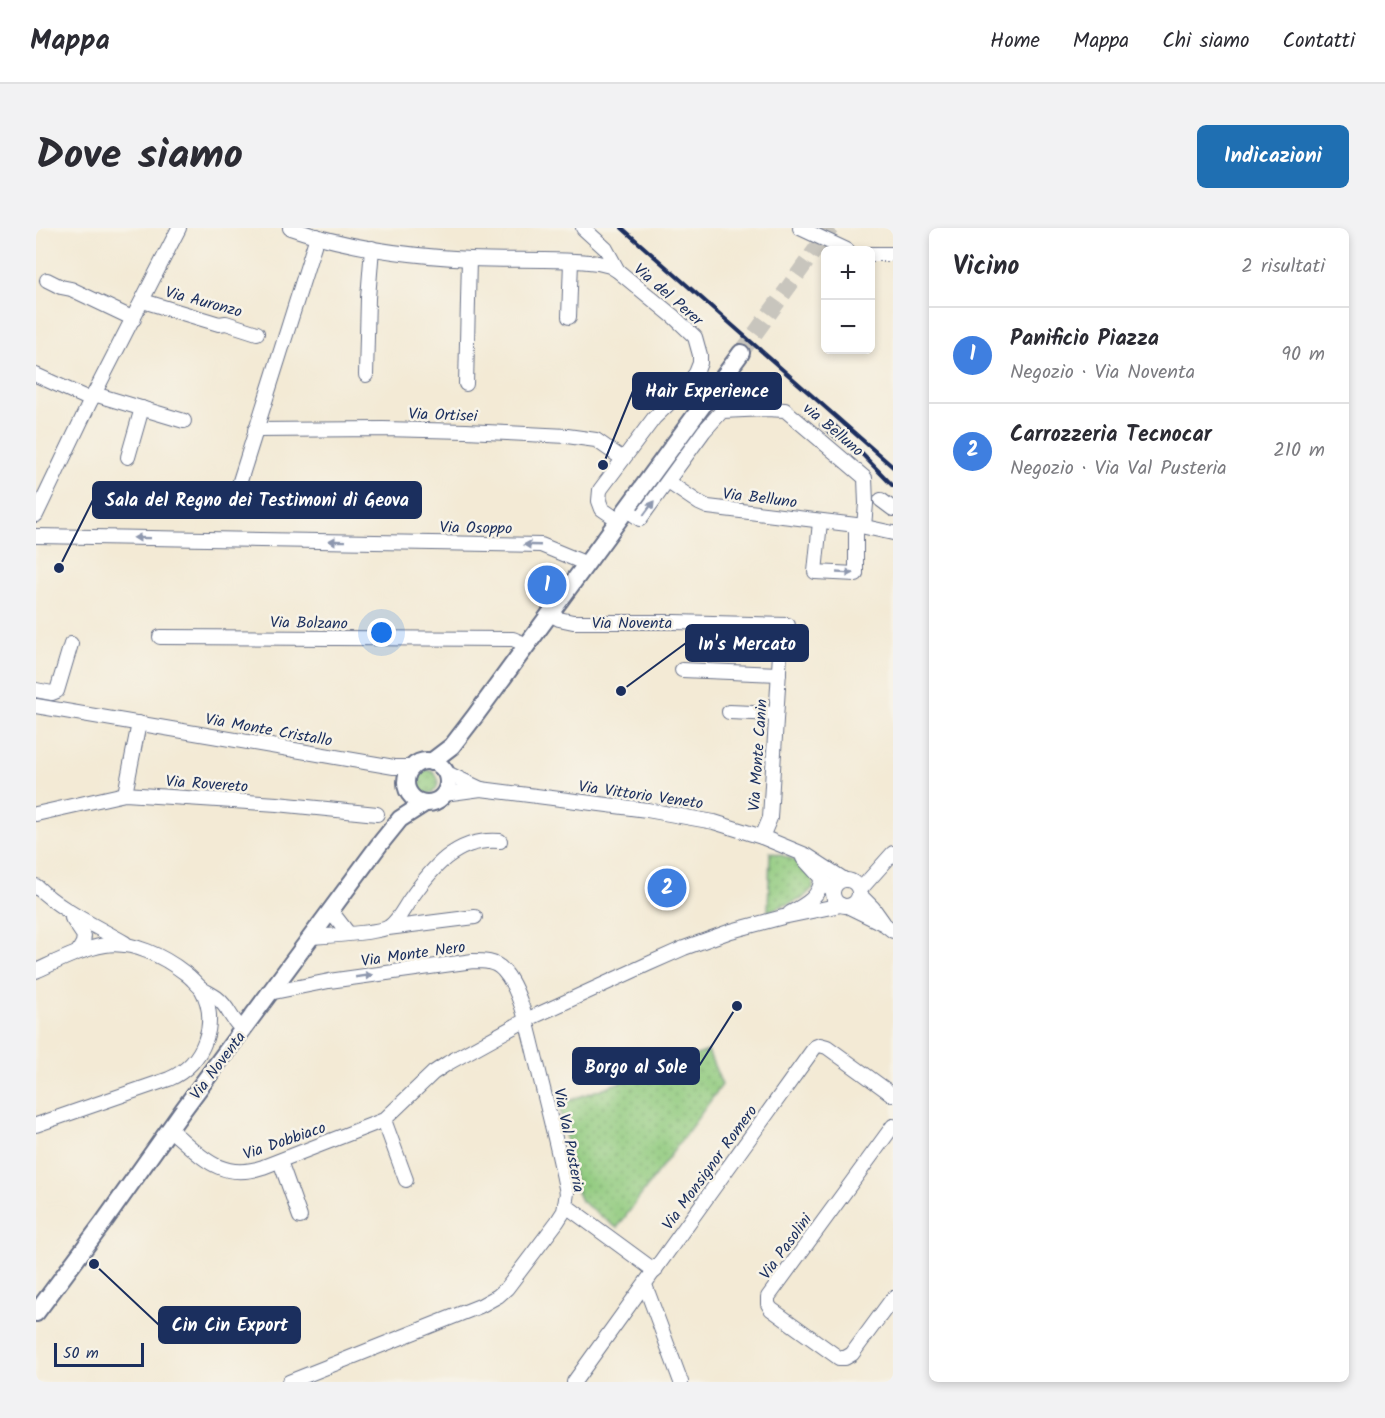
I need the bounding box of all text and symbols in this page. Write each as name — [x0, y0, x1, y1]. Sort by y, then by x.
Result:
text: Mappa — [30, 19, 110, 64]
text: Home — [990, 25, 1040, 58]
text: Mappa — [1073, 25, 1129, 58]
text: Chi siamo — [1162, 25, 1249, 58]
text: Contatti — [1282, 25, 1355, 58]
text: Dove siamo — [36, 123, 243, 190]
button: Indicazioni — [1197, 125, 1349, 188]
map controls — [821, 246, 875, 354]
button: + — [821, 246, 875, 300]
text: Vicino — [953, 246, 1019, 288]
text: 2 risultati — [1241, 251, 1325, 283]
street label: Via del Perer — [628, 258, 710, 334]
street label: Via Auronzo — [162, 280, 245, 325]
button: − — [821, 300, 875, 354]
text: Panificio Piazza — [1010, 322, 1159, 357]
text: 1 — [969, 339, 976, 371]
text: 90 m — [1281, 339, 1325, 371]
text: Negozio · Via Noventa — [1010, 357, 1195, 389]
callout: Hair Experience — [633, 373, 781, 409]
text: Hair Experience — [645, 378, 769, 407]
street label: via Belluno — [797, 397, 869, 463]
street label: Via Ortisei — [408, 402, 479, 429]
text: Carrozzeria Tecnocar — [1010, 418, 1212, 453]
text: 2 — [967, 435, 978, 467]
text: 210 m — [1273, 435, 1325, 467]
text: Negozio · Via Val Pusteria — [1010, 453, 1227, 485]
callout: Sala del Regno dei Testimoni di Geova — [93, 482, 421, 518]
street label: Via Belluno — [721, 482, 799, 515]
text: Sala del Regno dei Testimoni di Geova — [105, 487, 409, 516]
one-way arrow — [642, 500, 654, 515]
street label: Via Osoppo — [439, 515, 513, 542]
one-way arrow — [133, 533, 152, 543]
one-way arrow — [328, 536, 347, 546]
one-way arrow — [523, 540, 542, 549]
pin: 1 — [528, 562, 566, 608]
one-way arrow — [835, 569, 854, 578]
street label: Via Bolzano — [270, 610, 348, 637]
street label: Via Noventa — [592, 611, 672, 636]
your location — [367, 618, 396, 647]
callout: In's Mercato — [686, 625, 808, 661]
text: In's Mercato — [698, 631, 796, 660]
street label: Via Monte Canin — [742, 698, 775, 812]
street label: Via Monte Cristallo — [203, 707, 334, 754]
street label: Via Rovereto — [165, 769, 249, 800]
street label: Via Vittorio Veneto — [577, 774, 705, 817]
pin: 2 — [648, 866, 686, 910]
street label: Via Monte Nero — [359, 935, 467, 974]
one-way arrow — [354, 971, 373, 980]
street label: Via Noventa — [184, 1026, 252, 1106]
callout: Borgo al Sole — [573, 1048, 699, 1084]
text: Borgo al Sole — [585, 1054, 687, 1083]
street label: Via Val Pusteria — [546, 1086, 591, 1195]
street label: Via Monsignor Romero — [656, 1100, 764, 1236]
street label: Via Dobbiaco — [240, 1116, 329, 1167]
street label: Via Pasolini — [754, 1208, 820, 1285]
callout: Cin Cin Export — [159, 1307, 300, 1343]
text: Cin Cin Export — [172, 1312, 289, 1341]
scale bar — [54, 1340, 144, 1368]
text: 50 m — [63, 1341, 99, 1366]

